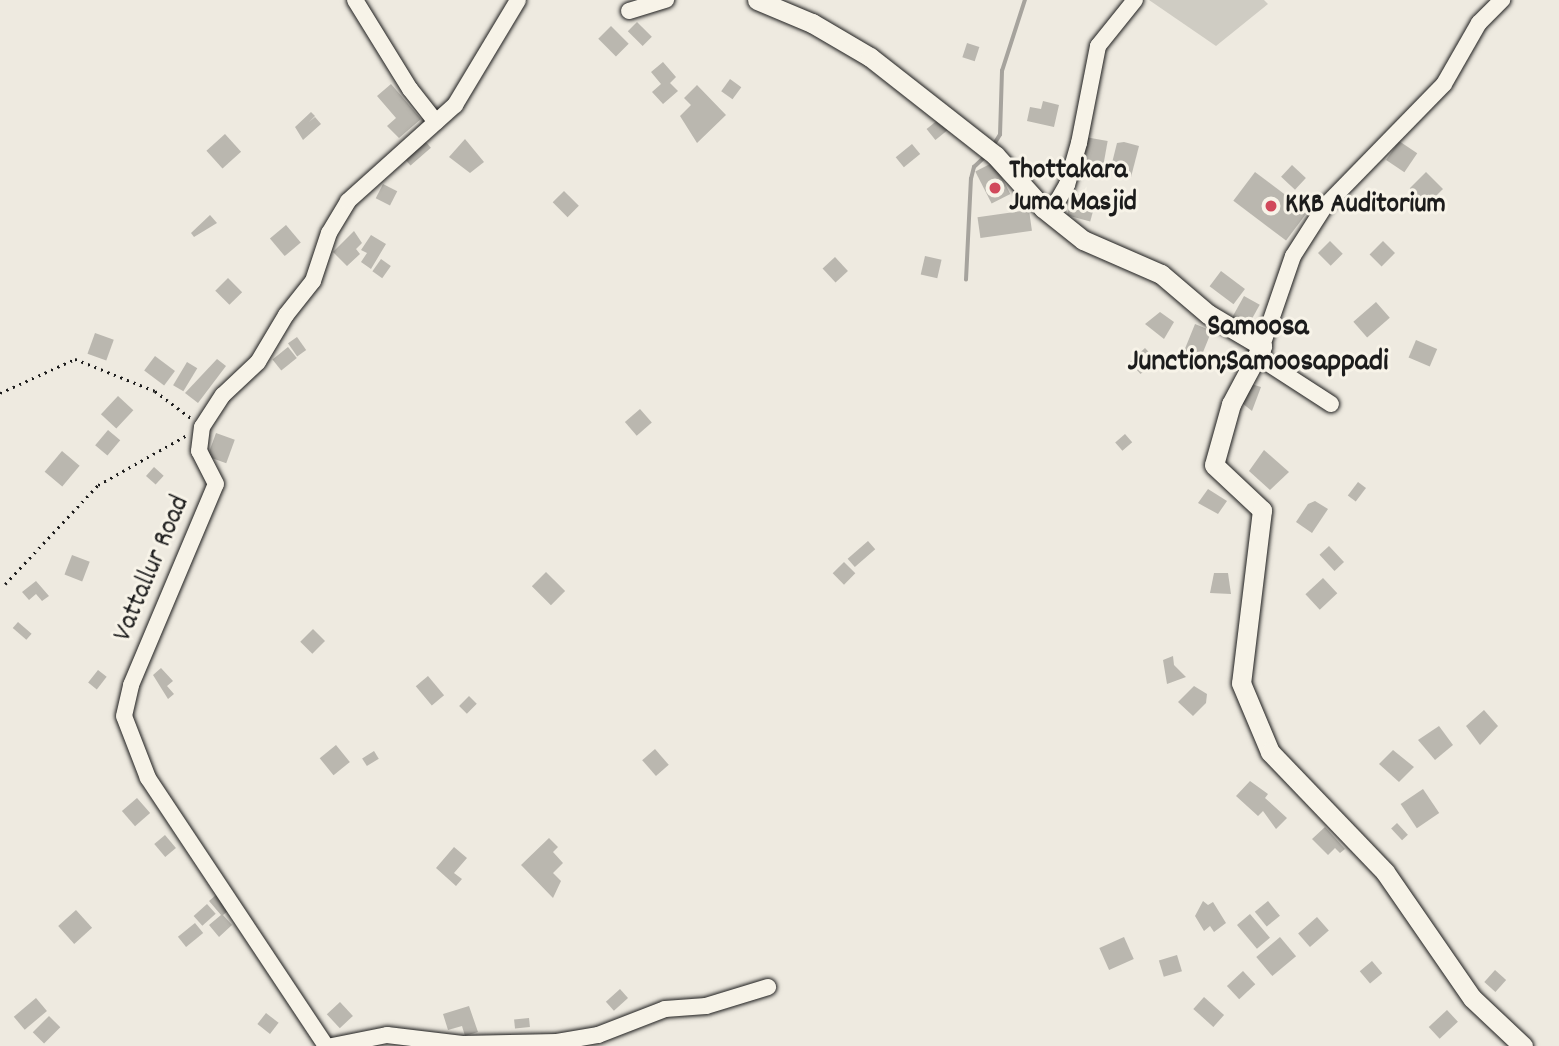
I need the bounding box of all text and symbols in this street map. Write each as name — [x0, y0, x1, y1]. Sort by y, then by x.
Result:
place label: Thottakara Juma Masjid — [1009, 155, 1137, 221]
marker: Thottakara Juma Masjid — [987, 180, 1003, 196]
place label: KKB Auditorium — [1285, 189, 1446, 223]
marker: KKB Auditorium — [1263, 198, 1279, 214]
district label: Samoosa Junction;Samoosappadi — [1128, 311, 1388, 382]
street label: Vattallur Road — [107, 491, 199, 647]

